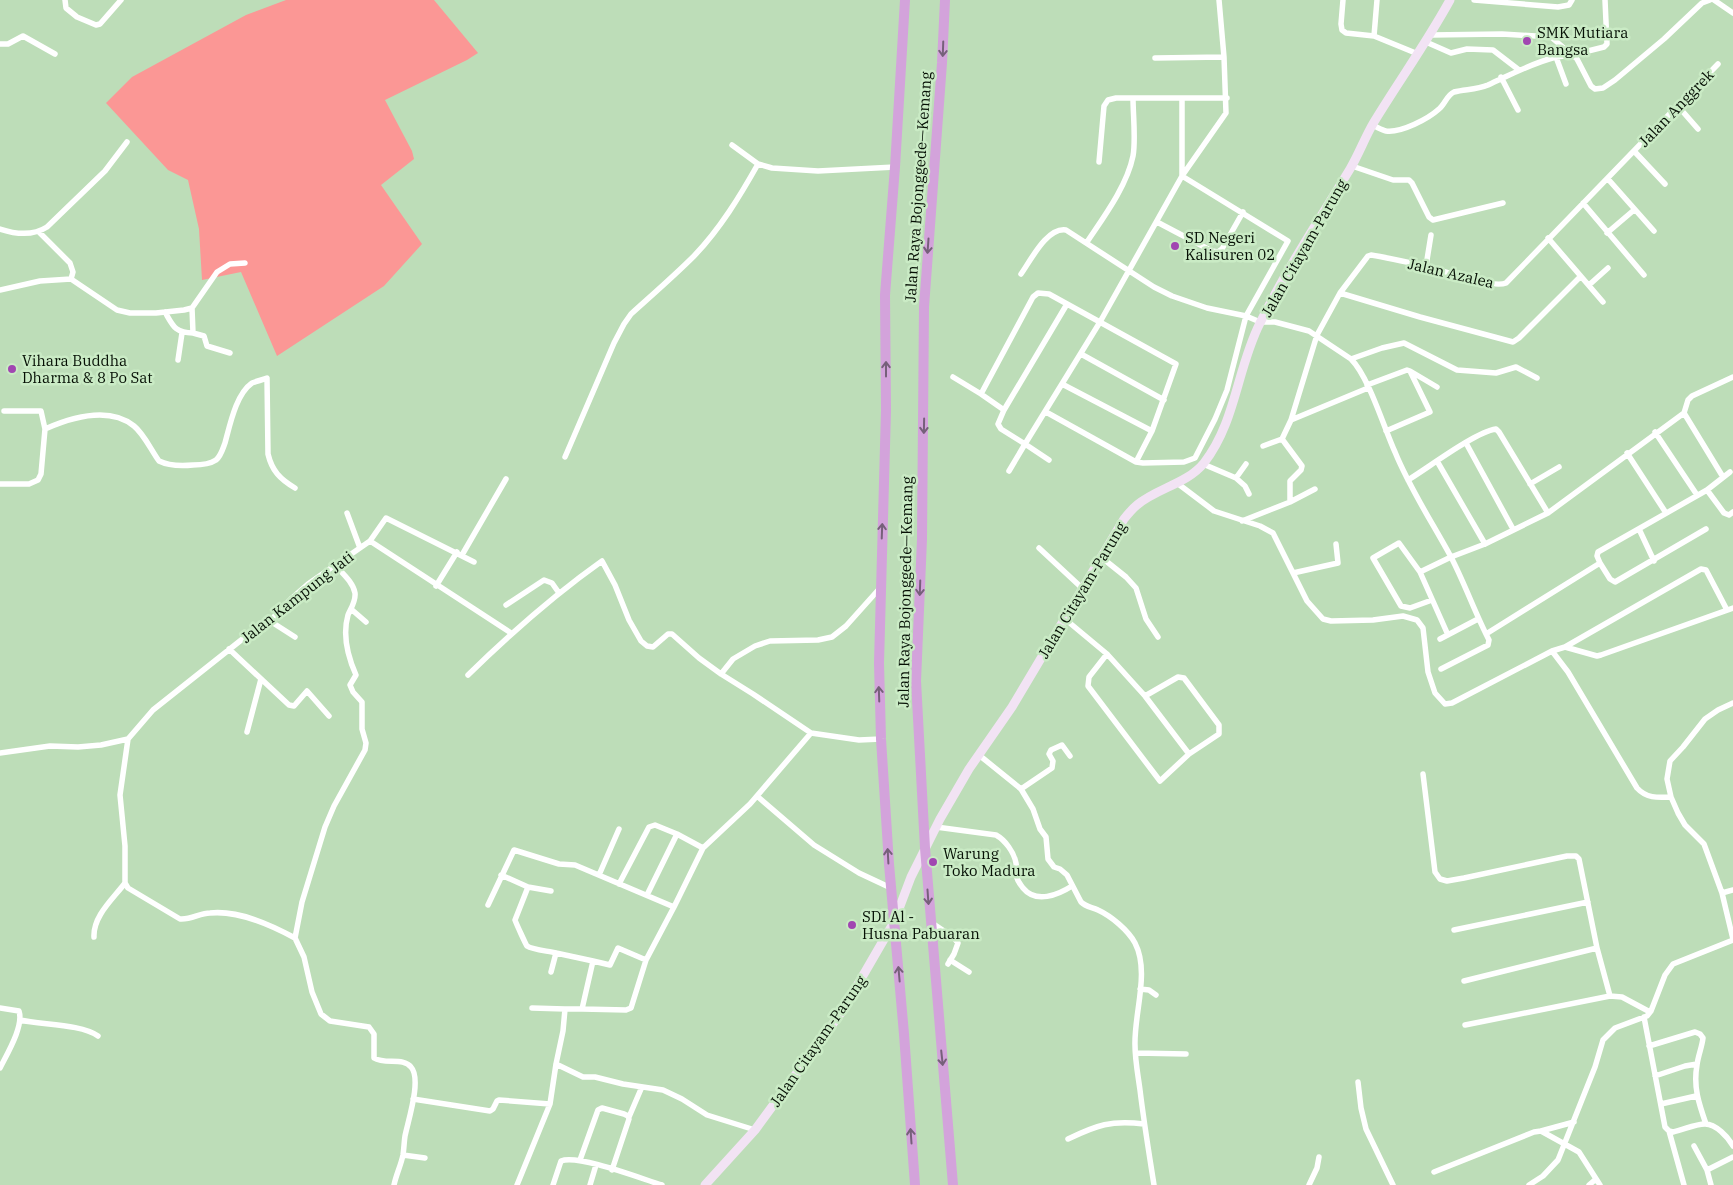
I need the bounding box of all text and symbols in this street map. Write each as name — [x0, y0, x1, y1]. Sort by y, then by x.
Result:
place label: SMK Mutiara Bangsa — [1537, 23, 1628, 59]
marker: SMK Mutiara Bangsa — [1521, 35, 1533, 47]
one-way arrow — [938, 40, 947, 56]
street label: Jalan Anggrek — [1634, 65, 1718, 151]
street label: Jalan Raya Bojonggede—Kemang — [900, 71, 936, 303]
street label: Jalan Citayam-Parung — [1257, 176, 1351, 320]
place label: SD Negeri Kalisuren 02 — [1185, 228, 1275, 264]
one-way arrow — [924, 237, 933, 253]
marker: SD Negeri Kalisuren 02 — [1169, 240, 1181, 252]
street label: Jalan Azalea — [1406, 254, 1496, 292]
place label: Vihara Buddha Dharma & 8 Po Sat — [22, 351, 153, 387]
one-way arrow — [881, 361, 891, 378]
marker: Vihara Buddha Dharma & 8 Po Sat — [6, 363, 18, 375]
one-way arrow — [919, 417, 929, 433]
street label: Jalan Raya Bojonggede—Kemang — [893, 476, 917, 708]
street label: Jalan Citayam-Parung — [1034, 518, 1130, 662]
one-way arrow — [878, 524, 887, 540]
street label: Jalan Kampung Jati — [237, 547, 357, 647]
one-way arrow — [915, 580, 925, 596]
one-way arrow — [875, 686, 884, 702]
place label: Warung Toko Madura — [943, 844, 1036, 880]
one-way arrow — [884, 848, 893, 864]
marker: Warung Toko Madura — [927, 856, 939, 868]
one-way arrow — [924, 888, 933, 904]
place label: SDI Al - Husna Pabuaran — [862, 907, 980, 943]
marker: SDI Al - Husna Pabuaran — [846, 919, 858, 931]
one-way arrow — [894, 967, 903, 983]
street label: Jalan Citayam-Parung — [765, 972, 871, 1110]
one-way arrow — [937, 1050, 947, 1066]
one-way arrow — [907, 1129, 916, 1145]

